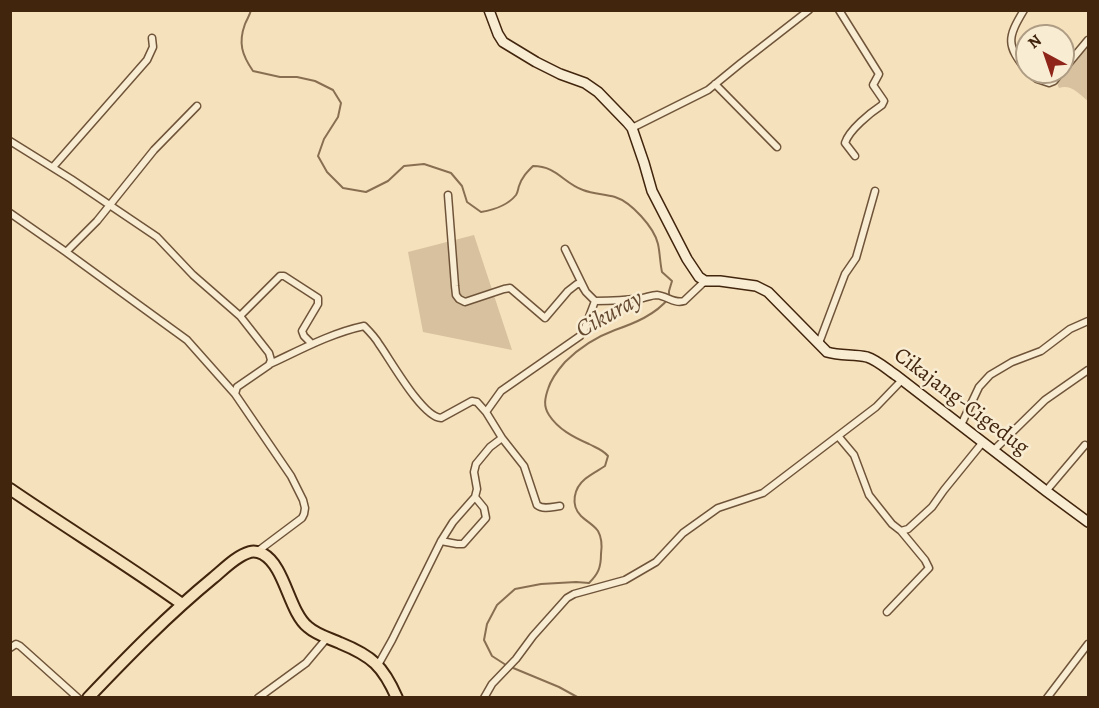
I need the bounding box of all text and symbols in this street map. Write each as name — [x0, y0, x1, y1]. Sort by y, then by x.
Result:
north arrow — [1015, 24, 1075, 84]
text: N — [1023, 30, 1046, 54]
water label: Cikuray — [571, 285, 649, 345]
street label: Cikajang-Cigedug — [888, 343, 1034, 461]

